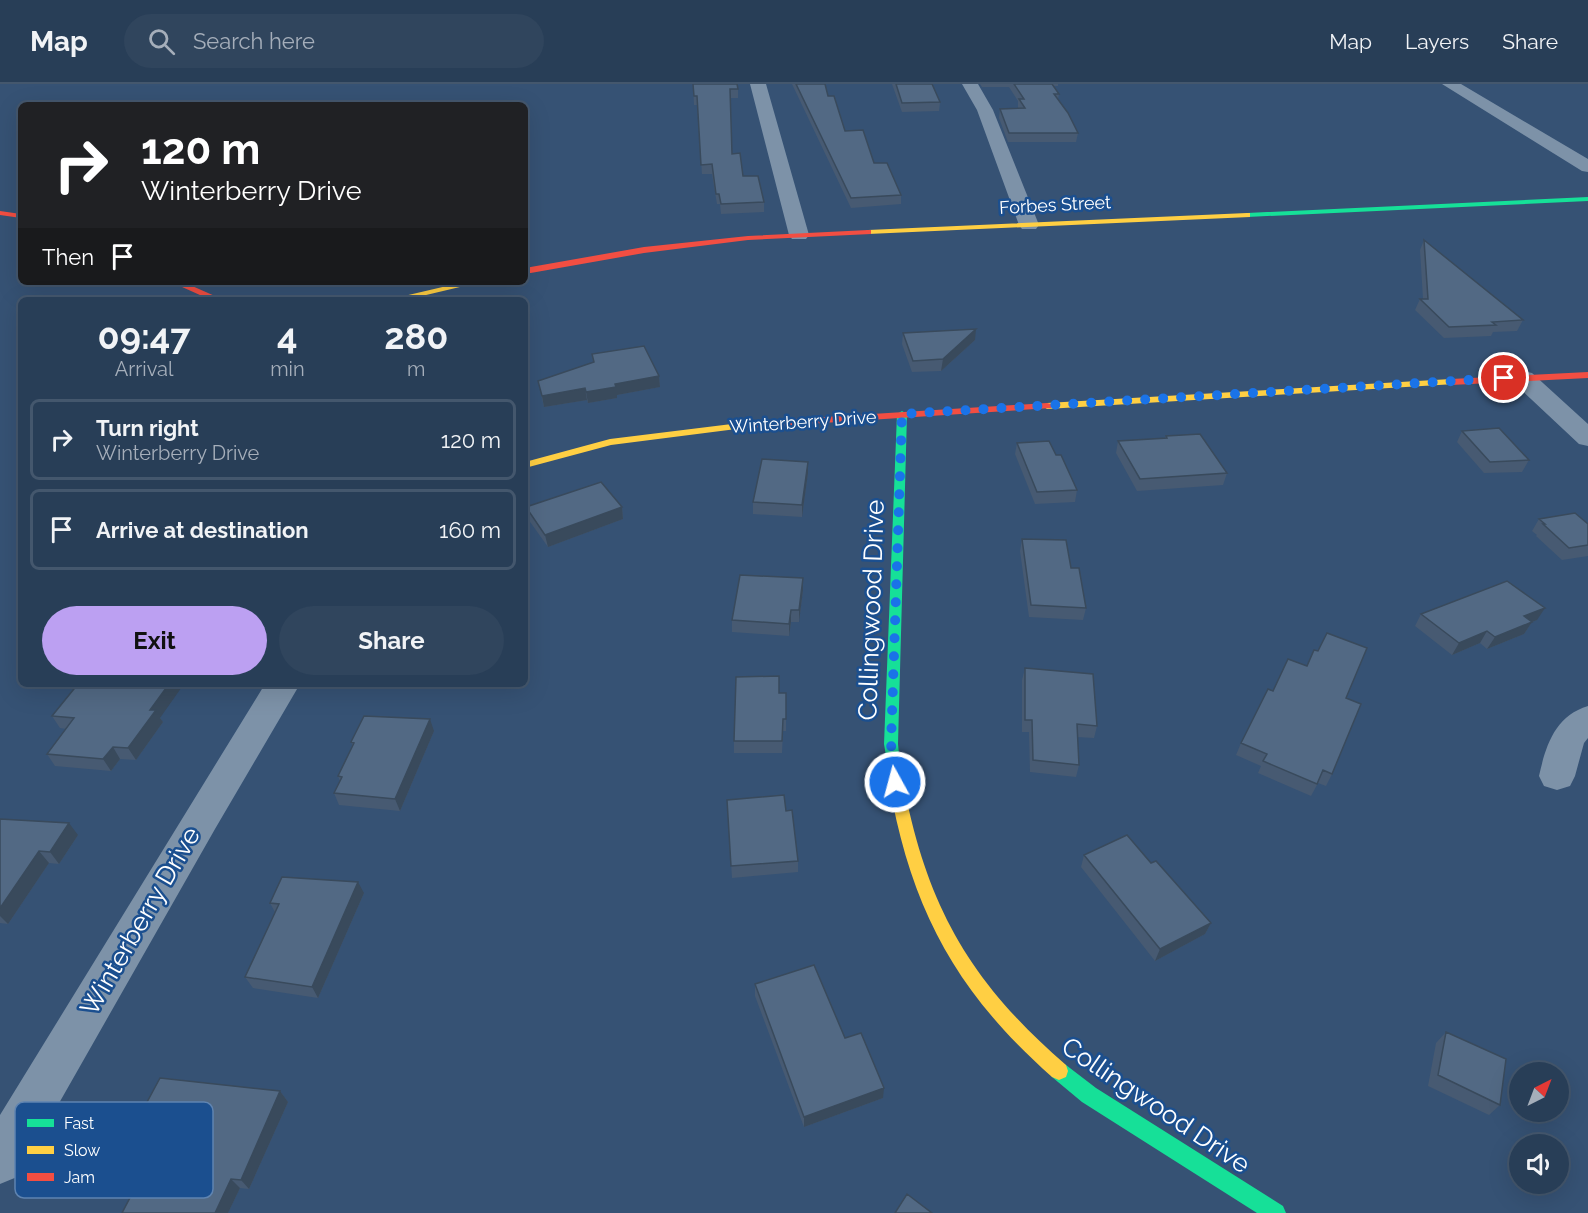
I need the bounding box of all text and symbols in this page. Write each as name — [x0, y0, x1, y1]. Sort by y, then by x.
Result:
search box — [124, 14, 544, 68]
text: Map — [30, 25, 88, 58]
icon: search — [145, 25, 178, 58]
text: Search here — [193, 28, 315, 54]
text: Map — [1329, 29, 1372, 54]
text: Layers — [1405, 29, 1469, 54]
text: Share — [1502, 29, 1558, 54]
text: 120 m — [141, 125, 260, 174]
icon: right — [42, 126, 120, 204]
text: Winterberry Drive — [141, 175, 362, 206]
street label: Forbes Street — [999, 191, 1111, 218]
icon: arrive — [106, 240, 139, 273]
text: Then — [42, 244, 94, 270]
text: 09:47 — [98, 315, 191, 357]
text: 4 — [277, 315, 298, 357]
text: 280 — [384, 315, 448, 357]
pin — [1478, 352, 1529, 403]
text: Arrival — [115, 357, 173, 381]
text: min — [270, 357, 305, 381]
text: m — [407, 357, 425, 381]
icon: arrive — [1487, 361, 1520, 394]
street label: Winterberry Drive — [729, 406, 877, 437]
text: Turn right — [96, 415, 199, 441]
icon: right — [45, 423, 78, 456]
text: 120 m — [441, 427, 501, 453]
text: Winterberry Drive — [96, 441, 259, 465]
street label: Collingwood Drive — [852, 499, 890, 721]
icon: arrive — [45, 513, 78, 546]
text: Arrive at destination — [96, 517, 309, 543]
text: 160 m — [439, 517, 501, 543]
button: Exit — [42, 606, 267, 675]
button: Share — [279, 606, 504, 675]
position arrow — [863, 750, 927, 814]
street label: Winterberry Drive — [74, 822, 206, 1020]
street label: Collingwood Drive — [1056, 1031, 1256, 1179]
north arrow — [1509, 1062, 1569, 1122]
map controls — [1509, 1062, 1569, 1194]
legend — [15, 1102, 213, 1198]
text: Fast — [64, 1114, 95, 1133]
button: sound — [1509, 1134, 1569, 1194]
text: Slow — [64, 1141, 100, 1160]
text: Jam — [64, 1168, 95, 1187]

